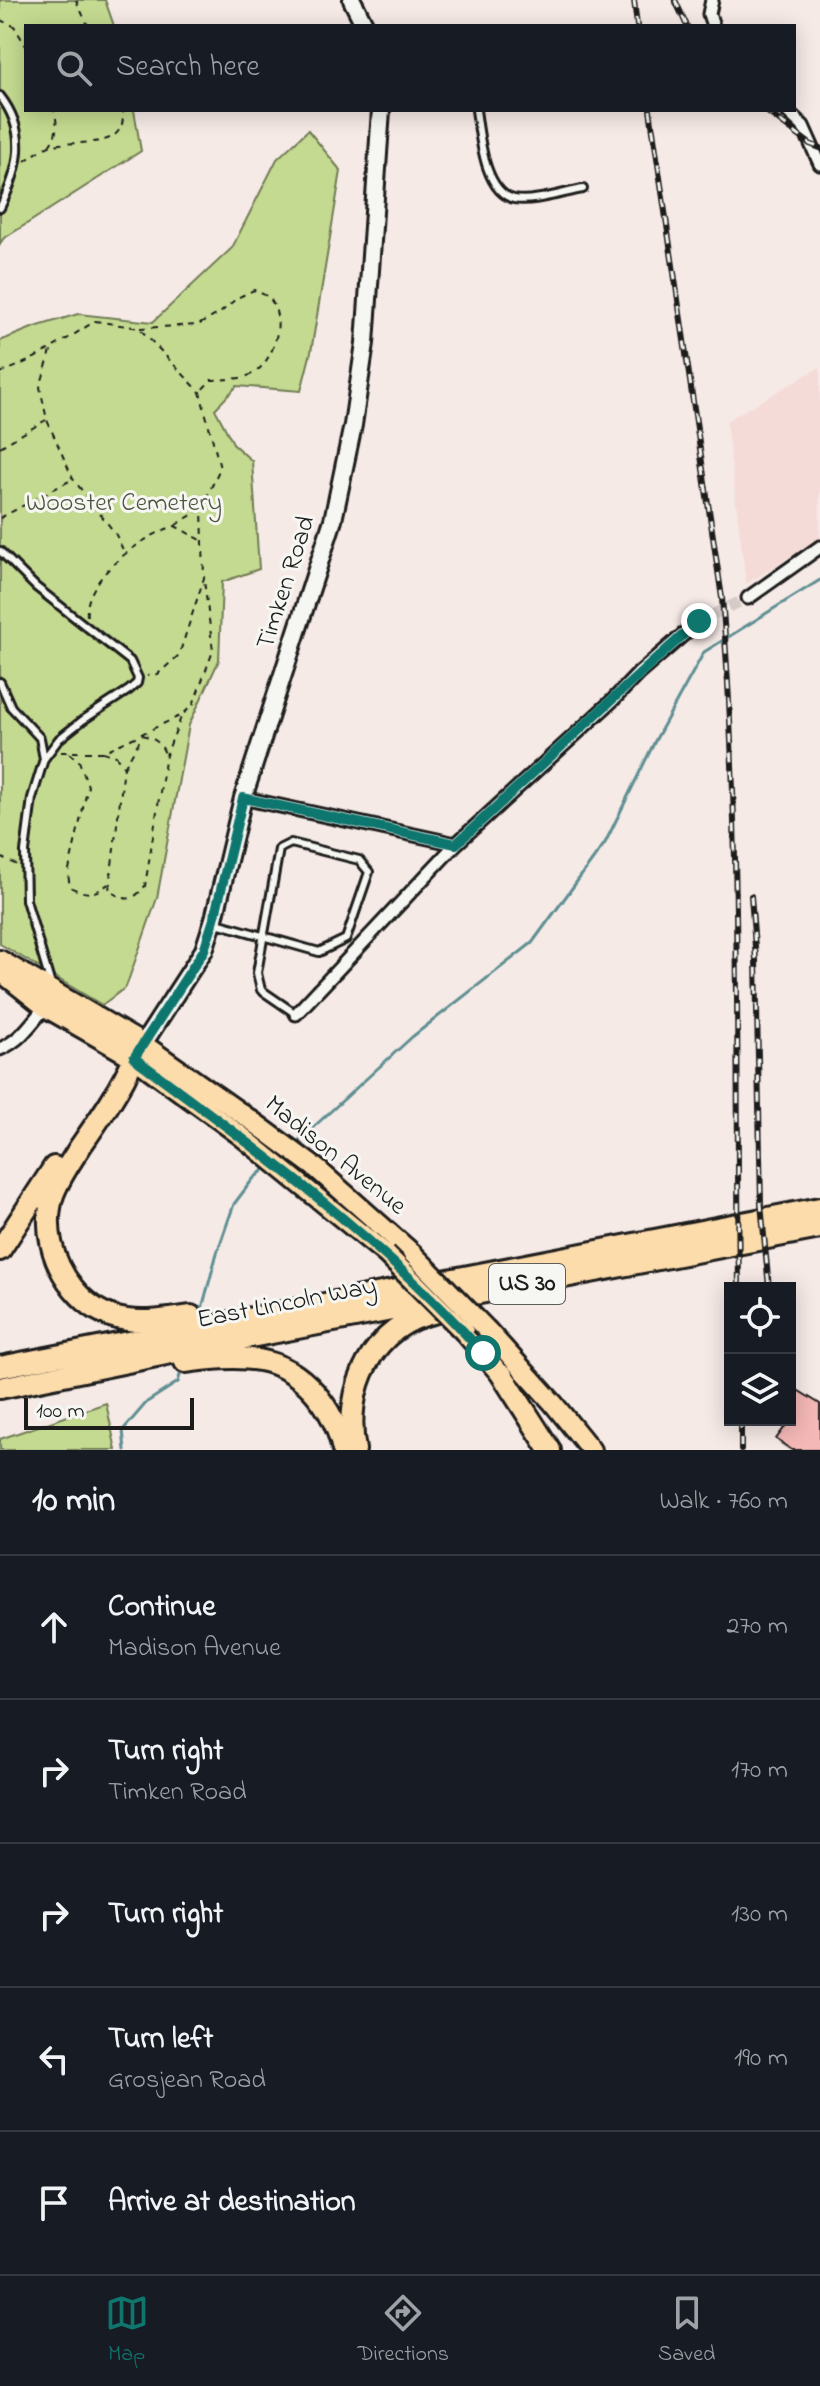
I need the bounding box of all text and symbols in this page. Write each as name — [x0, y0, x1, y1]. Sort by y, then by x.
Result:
search box — [24, 24, 796, 112]
icon: search — [52, 46, 96, 90]
text: Search here — [116, 46, 260, 90]
park label: Wooster Cemetery — [26, 485, 222, 523]
street label: Timken Road — [248, 511, 327, 655]
route end — [681, 603, 717, 639]
street label: Madison Avenue — [256, 1087, 414, 1225]
road number: US 30 — [489, 1264, 565, 1304]
street label: East Lincoln Way — [194, 1268, 380, 1340]
map controls — [724, 1282, 796, 1426]
button: locate — [724, 1282, 796, 1354]
route start — [465, 1335, 501, 1371]
button: layers — [724, 1354, 796, 1426]
scale bar — [24, 1394, 194, 1430]
text: 100 m — [36, 1396, 85, 1428]
text: 10 min — [32, 1477, 115, 1527]
text: Walk · 760 m — [659, 1483, 788, 1521]
text: Continue — [108, 1586, 216, 1630]
icon: ahead — [32, 1605, 76, 1649]
text: 270 m — [726, 1608, 788, 1646]
text: Madison Avenue — [108, 1630, 281, 1668]
text: Turn right — [108, 1730, 223, 1774]
icon: right — [32, 1749, 76, 1793]
text: 170 m — [731, 1752, 788, 1790]
text: Timken Road — [108, 1774, 247, 1812]
icon: right — [32, 1893, 76, 1937]
text: Turn right — [108, 1893, 223, 1937]
text: 130 m — [731, 1896, 788, 1934]
text: Turn left — [108, 2018, 213, 2062]
icon: left — [32, 2037, 76, 2081]
text: 190 m — [734, 2040, 788, 2078]
text: Grosjean Road — [108, 2062, 266, 2100]
icon: arrive — [32, 2181, 76, 2225]
text: Arrive at destination — [108, 2181, 356, 2225]
tab: Map — [105, 2291, 149, 2371]
tab: Directions — [358, 2291, 449, 2371]
tab: Saved — [658, 2291, 715, 2371]

